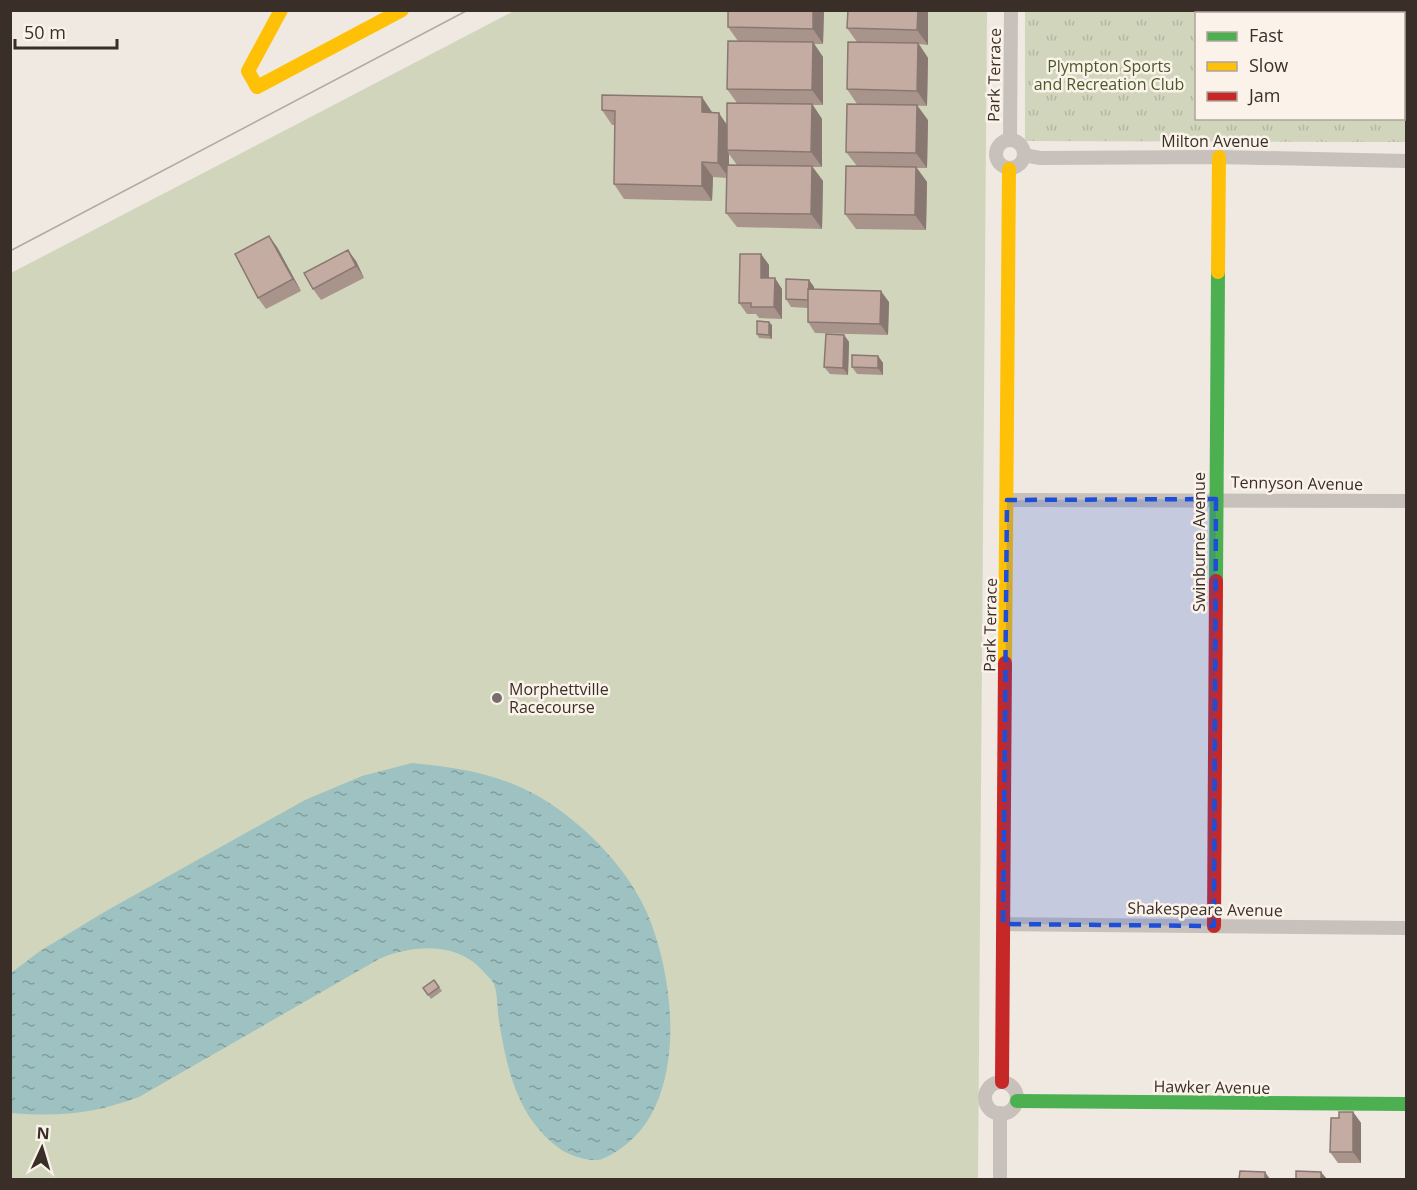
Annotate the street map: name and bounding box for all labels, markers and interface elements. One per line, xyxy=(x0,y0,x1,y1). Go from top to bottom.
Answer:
scale bar xyxy=(15,12,117,50)
legend xyxy=(1195,12,1405,120)
text: 50 m xyxy=(24,20,66,44)
text: Fast xyxy=(1249,23,1283,47)
street label: Park Terrace xyxy=(982,28,1006,122)
text: Slow xyxy=(1249,53,1288,77)
park label: Plympton Sports and Recreation Club xyxy=(1034,55,1184,95)
text: Jam xyxy=(1247,83,1281,107)
street label: Milton Avenue xyxy=(1161,130,1269,152)
street label: Tennyson Avenue xyxy=(1231,471,1363,495)
street label: Swinburne Avenue xyxy=(1188,472,1210,612)
street label: Park Terrace xyxy=(978,578,1002,672)
place label: Morphettville Racecourse xyxy=(509,678,609,718)
marker: Morphettville Racecourse xyxy=(490,691,504,705)
street label: Shakespeare Avenue xyxy=(1127,897,1283,921)
street label: Hawker Avenue xyxy=(1153,1075,1271,1099)
north arrow xyxy=(12,1118,72,1178)
text: N xyxy=(36,1122,50,1144)

